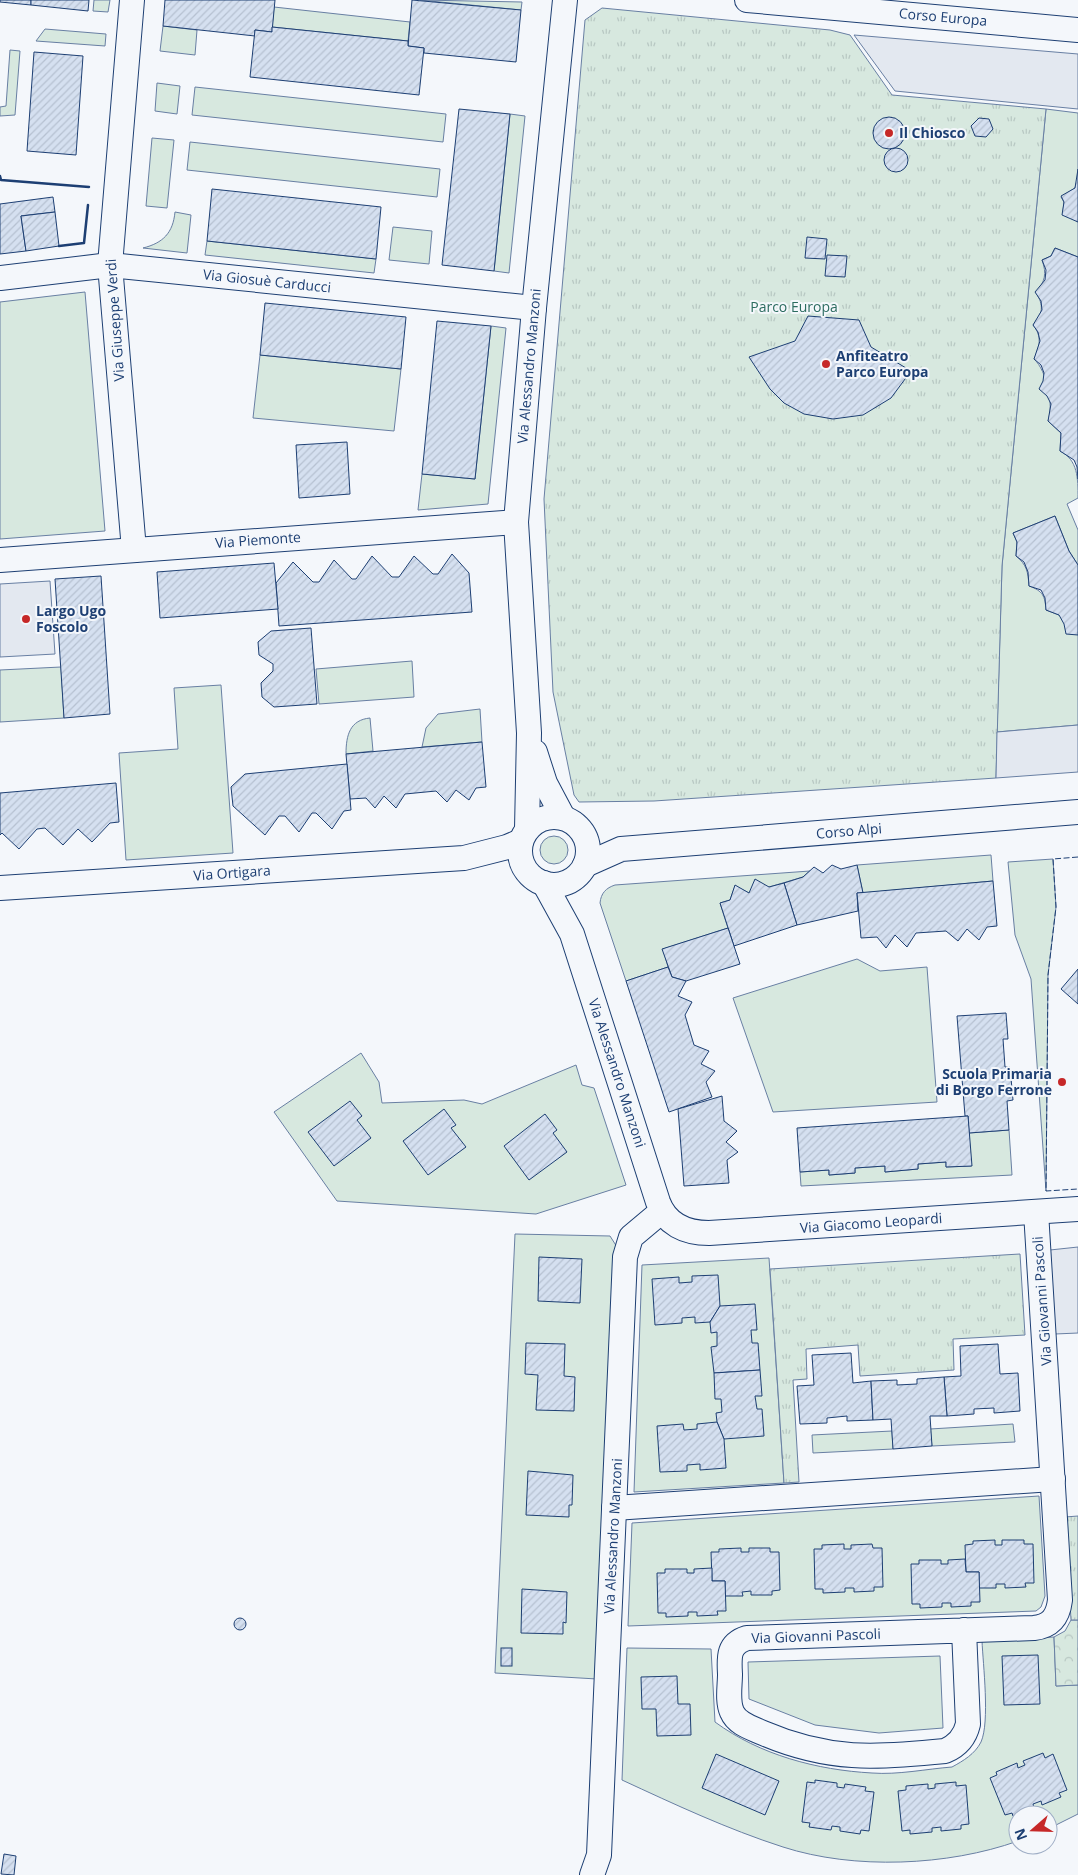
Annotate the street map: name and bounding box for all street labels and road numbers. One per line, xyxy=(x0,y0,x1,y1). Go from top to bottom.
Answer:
street label: Corso Europa xyxy=(898,3,988,30)
street label: Via Giuseppe Verdi xyxy=(101,258,128,382)
street label: Via Giosuè Carducci xyxy=(202,264,332,297)
street label: Via Alessandro Manzoni xyxy=(512,288,545,444)
street label: Via Piemonte xyxy=(214,527,302,552)
street label: Corso Alpi xyxy=(815,818,883,843)
street label: Via Ortigara xyxy=(193,860,271,885)
street label: Via Alessandro Manzoni xyxy=(584,996,651,1150)
street label: Via Giacomo Leopardi xyxy=(799,1208,943,1237)
street label: Via Giovanni Pascoli xyxy=(1028,1236,1055,1366)
street label: Via Alessandro Manzoni xyxy=(599,1458,626,1614)
street label: Via Giovanni Pascoli xyxy=(751,1624,881,1647)

